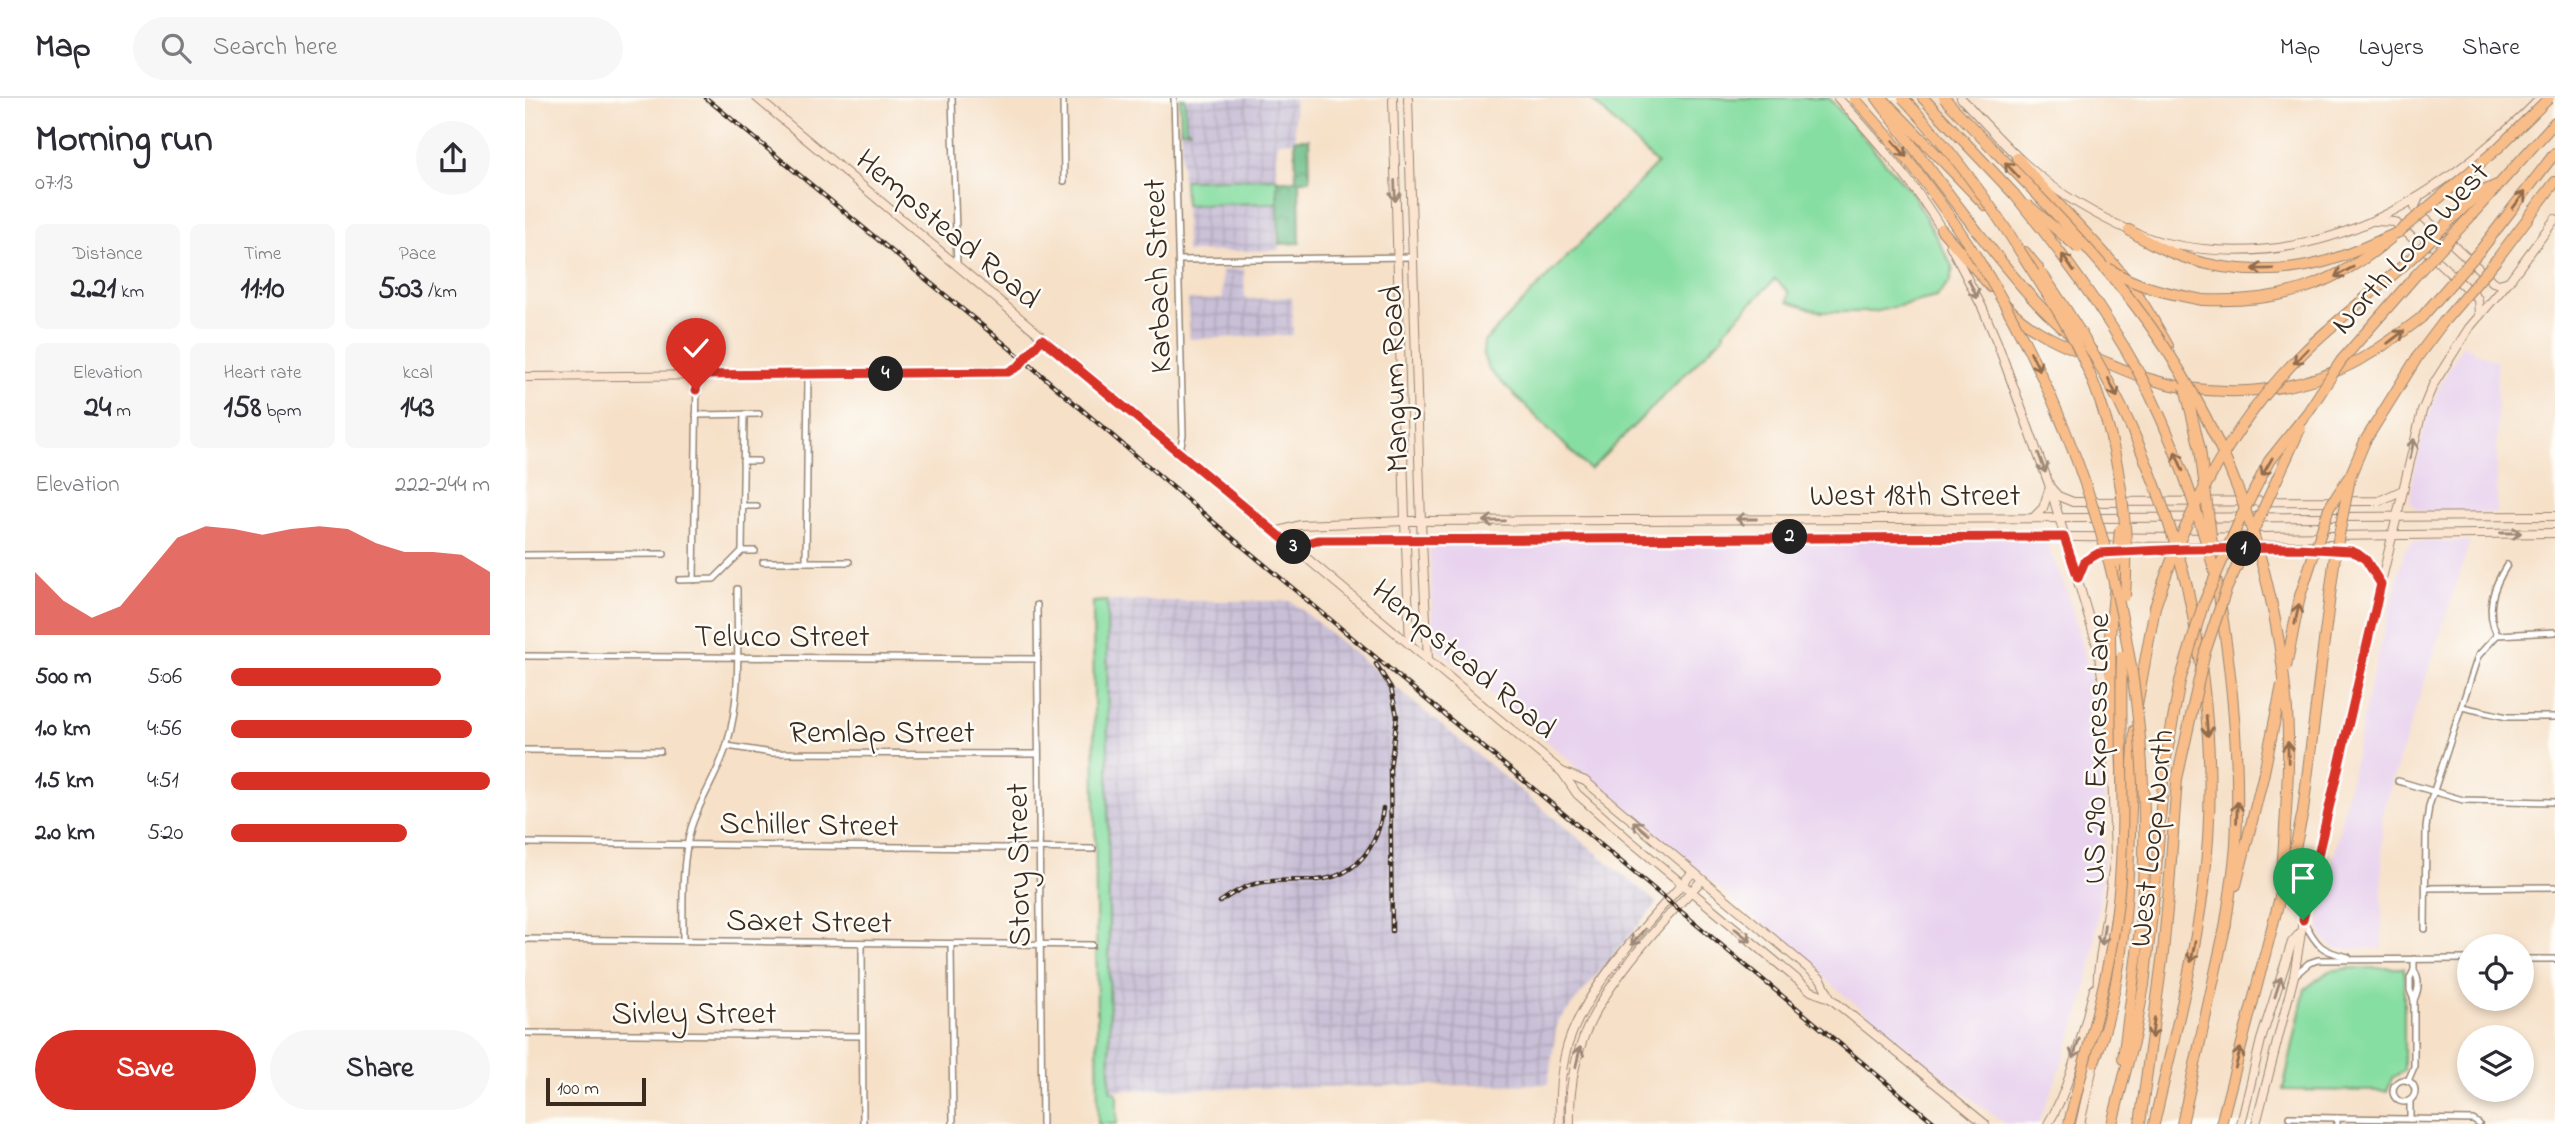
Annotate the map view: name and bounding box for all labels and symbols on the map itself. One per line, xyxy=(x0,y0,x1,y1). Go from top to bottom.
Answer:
street label: Hempstead Road xyxy=(844,139,1050,322)
one-way arrow xyxy=(1892,139,1907,157)
street label: North Loop West xyxy=(2321,152,2502,346)
one-way arrow xyxy=(2003,161,2020,178)
street label: Karbach Street xyxy=(1133,177,1186,374)
one-way arrow xyxy=(1389,179,1402,202)
one-way arrow xyxy=(2511,191,2526,210)
one-way arrow xyxy=(2060,254,2075,273)
one-way arrow xyxy=(2252,262,2275,276)
one-way arrow xyxy=(2334,265,2354,279)
one-way arrow xyxy=(1967,278,1981,299)
street label: Mangum Road xyxy=(1370,284,1423,473)
pin xyxy=(666,318,726,390)
one-way arrow xyxy=(2386,329,2405,344)
one-way arrow xyxy=(2293,347,2310,364)
one-way arrow xyxy=(2028,350,2042,371)
pin: 4 xyxy=(869,356,903,392)
one-way arrow xyxy=(2107,377,2121,398)
one-way arrow xyxy=(2406,438,2420,461)
one-way arrow xyxy=(2172,450,2184,472)
one-way arrow xyxy=(2037,451,2049,473)
one-way arrow xyxy=(2260,456,2274,476)
street label: West 18th Street xyxy=(1810,474,2021,521)
one-way arrow xyxy=(1734,512,1757,526)
one-way arrow xyxy=(1483,514,1506,528)
pin: 2 xyxy=(1773,520,1807,555)
one-way arrow xyxy=(2499,526,2522,540)
pin: 3 xyxy=(1277,530,1311,564)
pin: 1 xyxy=(2227,532,2261,566)
street label: Hempstead Road xyxy=(1360,569,1566,752)
one-way arrow xyxy=(2290,603,2304,626)
street label: US 290 Express Lane xyxy=(2073,612,2124,885)
street label: Teluco Street xyxy=(694,615,870,662)
street label: Remlap Street xyxy=(789,711,975,758)
one-way arrow xyxy=(2201,714,2214,737)
street label: West Loop North xyxy=(2119,727,2188,950)
one-way arrow xyxy=(2282,740,2295,763)
street label: Story Street xyxy=(996,782,1045,947)
street label: Schiller Street xyxy=(719,801,899,852)
one-way arrow xyxy=(2230,801,2243,824)
one-way arrow xyxy=(1632,821,1650,836)
pin xyxy=(2273,848,2333,920)
street label: Saxet Street xyxy=(726,899,893,948)
one-way arrow xyxy=(2097,923,2110,946)
one-way arrow xyxy=(1630,927,1646,945)
one-way arrow xyxy=(1733,927,1751,943)
one-way arrow xyxy=(2185,940,2199,963)
one-way arrow xyxy=(2273,977,2285,999)
street label: Sivley Street xyxy=(612,992,777,1039)
one-way arrow xyxy=(2146,1016,2159,1039)
one-way arrow xyxy=(2069,1037,2082,1059)
one-way arrow xyxy=(1572,1046,1586,1069)
one-way arrow xyxy=(2232,1047,2245,1070)
scale bar xyxy=(546,1075,646,1107)

